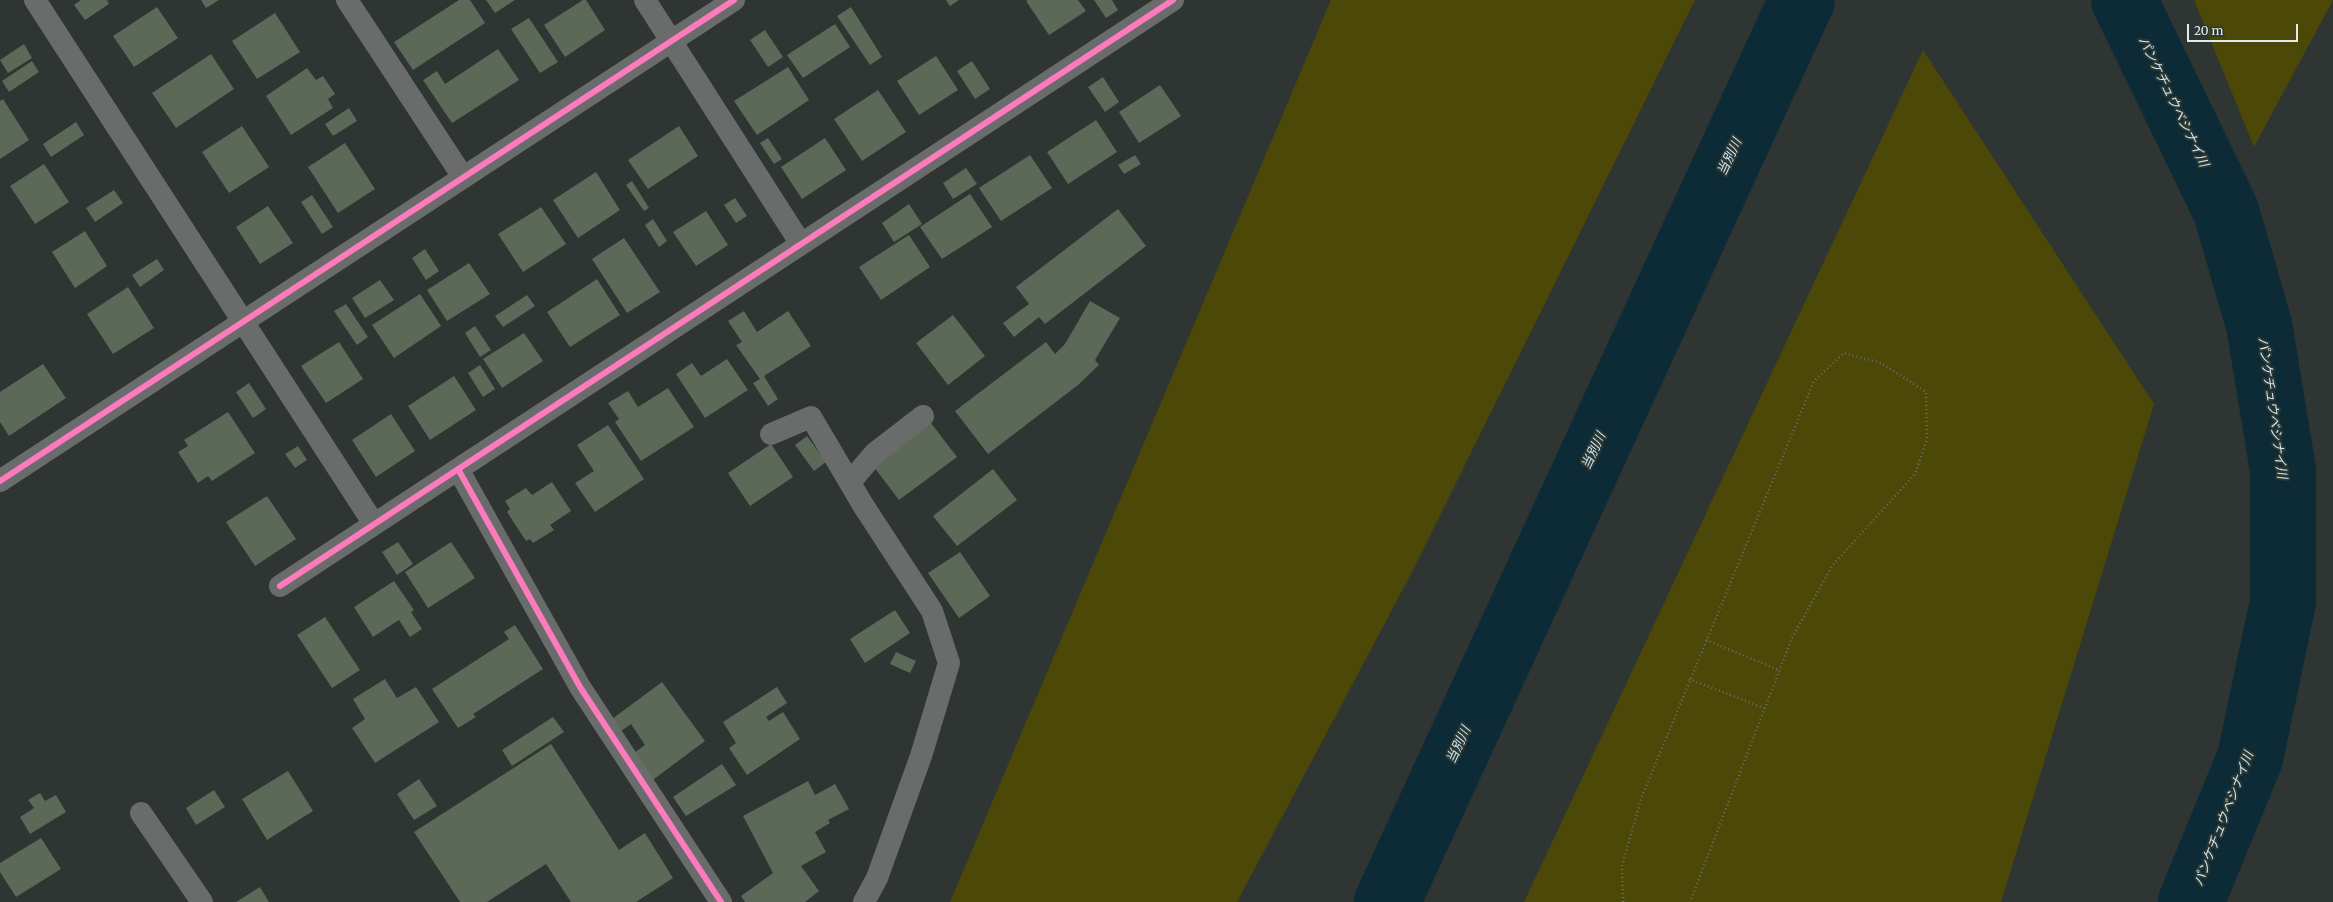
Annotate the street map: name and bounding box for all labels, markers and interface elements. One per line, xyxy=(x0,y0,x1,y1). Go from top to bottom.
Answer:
scale bar xyxy=(2189,16,2300,42)
text: 20 m xyxy=(2194,23,2223,38)
water label: パンケチュウベシナイ川 xyxy=(2135,34,2211,170)
water label: 当別川 xyxy=(1715,136,1745,178)
water label: パンケチュウベシナイ川 xyxy=(2254,336,2290,480)
water label: 当別川 xyxy=(1579,430,1609,472)
water label: 当別川 xyxy=(1444,724,1474,766)
water label: パンケチュウベシナイ川 xyxy=(2191,749,2257,889)

